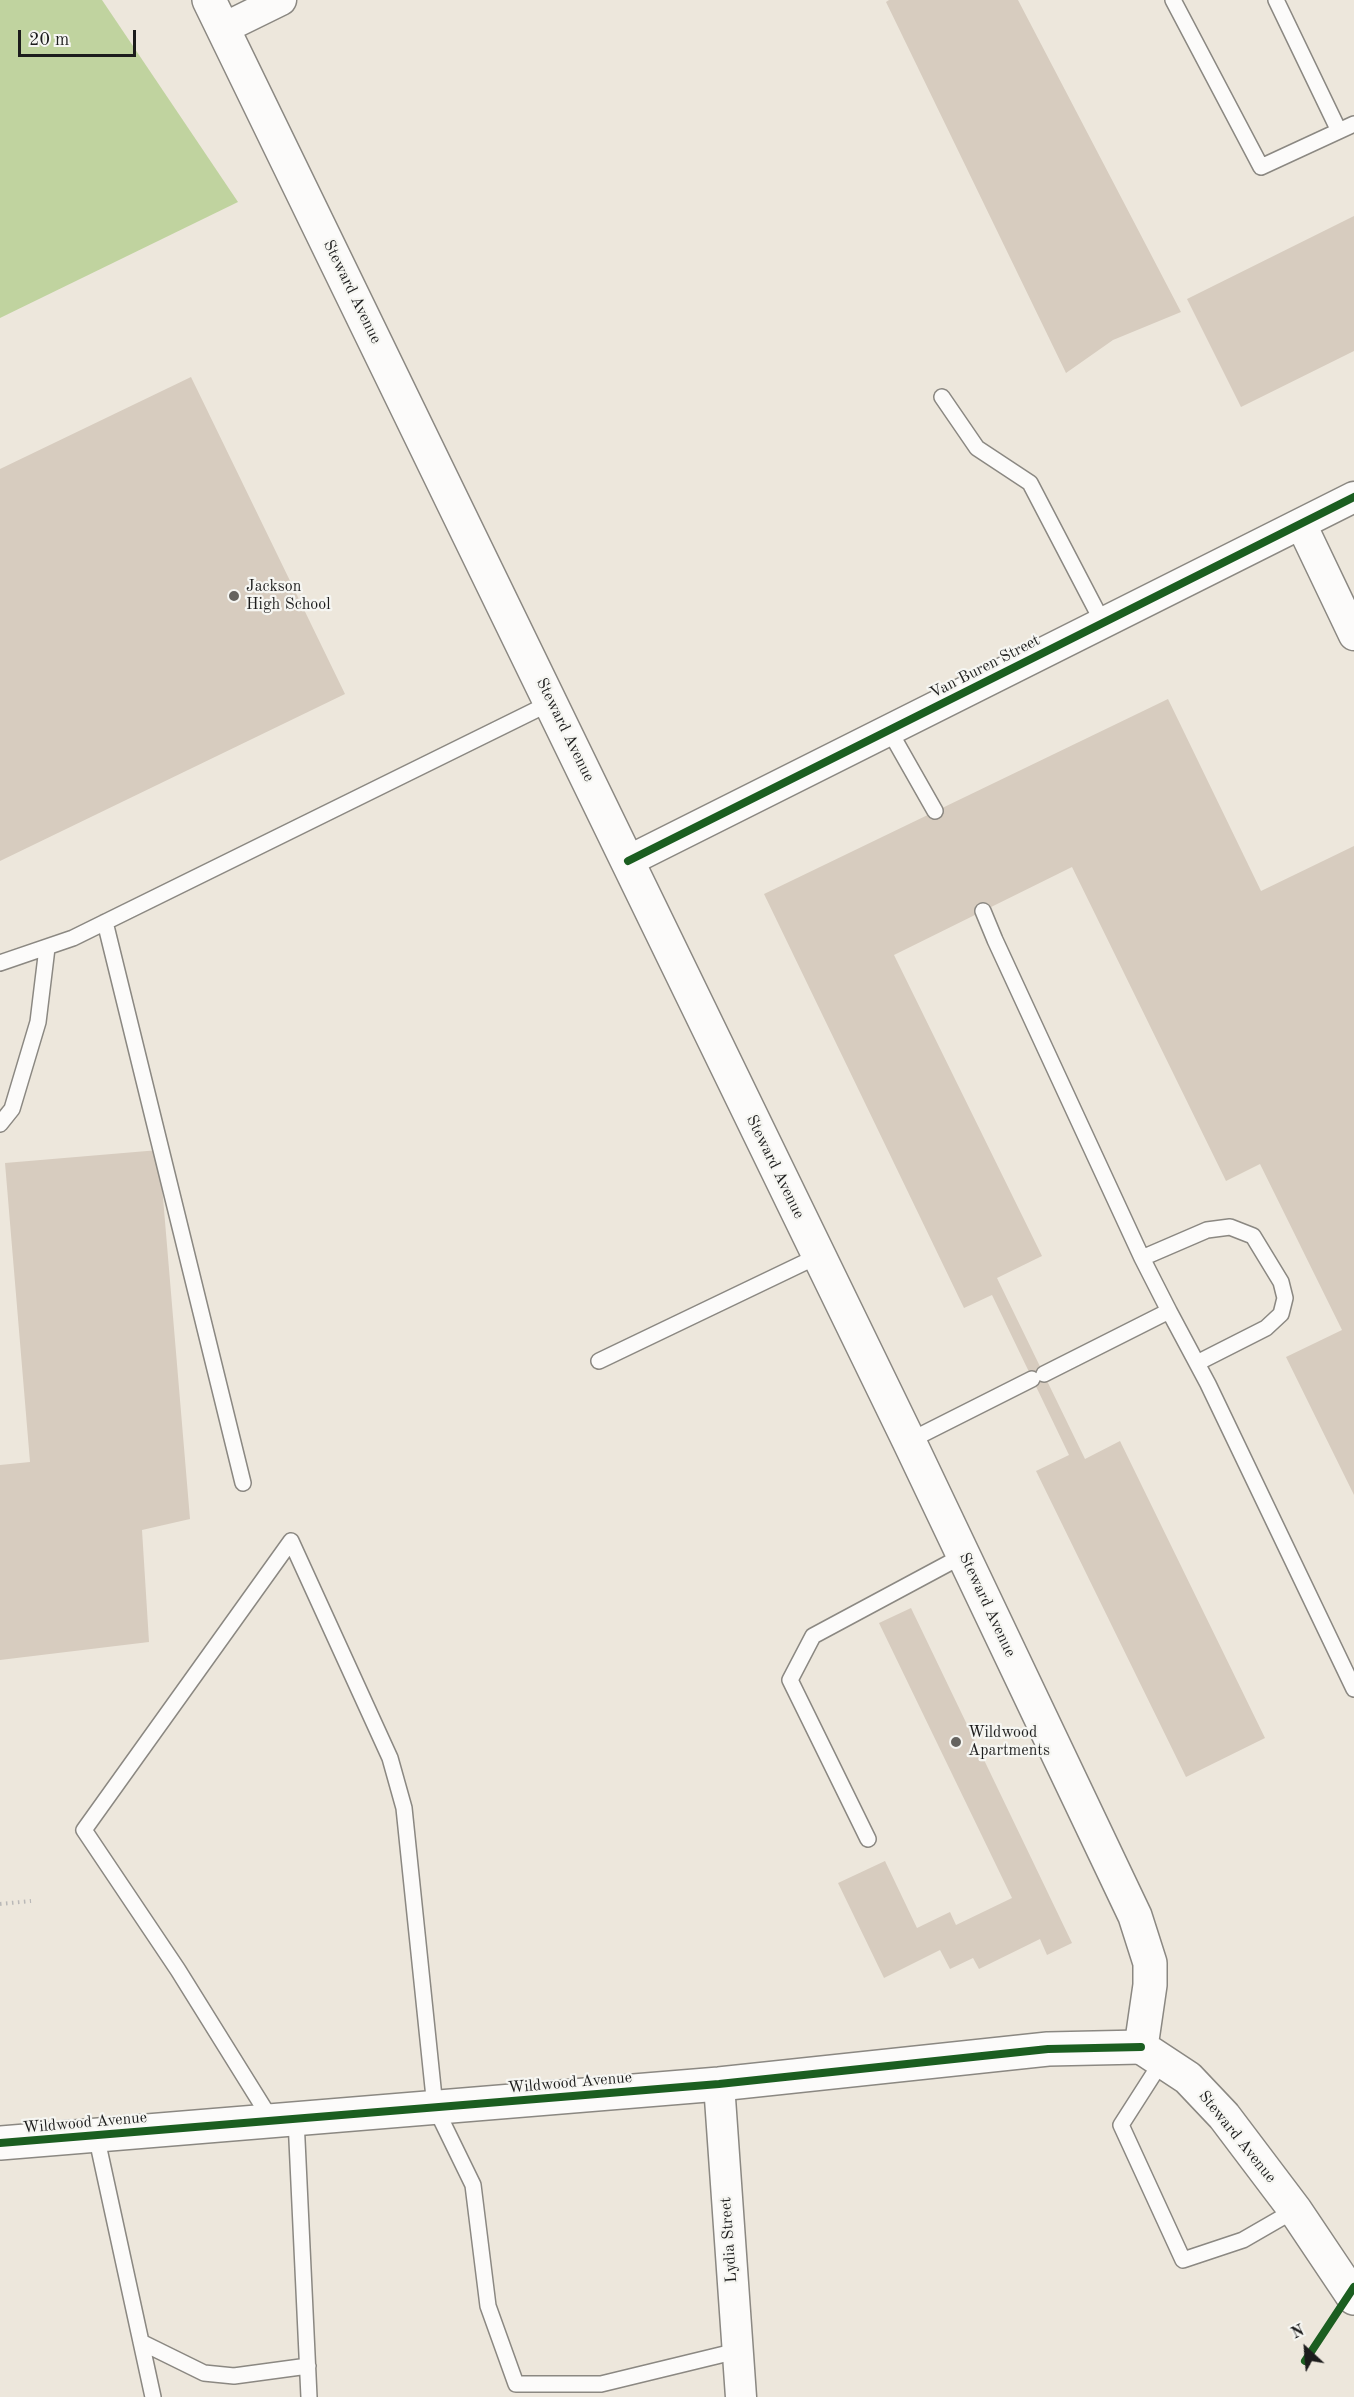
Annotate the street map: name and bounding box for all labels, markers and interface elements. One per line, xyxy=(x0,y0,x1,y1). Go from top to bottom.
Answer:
scale bar xyxy=(21,18,140,56)
text: 20 m xyxy=(29,31,69,49)
street label: Steward Avenue xyxy=(319,237,385,347)
place label: Jackson High School xyxy=(246,577,331,615)
marker: Jackson High School xyxy=(227,589,241,603)
street label: Van Buren Street xyxy=(927,631,1043,703)
street label: Steward Avenue xyxy=(532,675,598,785)
street label: Steward Avenue xyxy=(742,1112,808,1222)
street label: Steward Avenue xyxy=(954,1550,1020,1660)
place label: Wildwood Apartments xyxy=(968,1723,1050,1761)
marker: Wildwood Apartments xyxy=(949,1735,963,1749)
street label: Wildwood Avenue xyxy=(507,2068,633,2098)
street label: Steward Avenue xyxy=(1194,2087,1280,2187)
street label: Wildwood Avenue xyxy=(22,2108,148,2138)
street label: Lydia Street xyxy=(716,2196,742,2284)
north arrow xyxy=(1276,2319,1336,2379)
text: N xyxy=(1289,2323,1307,2343)

